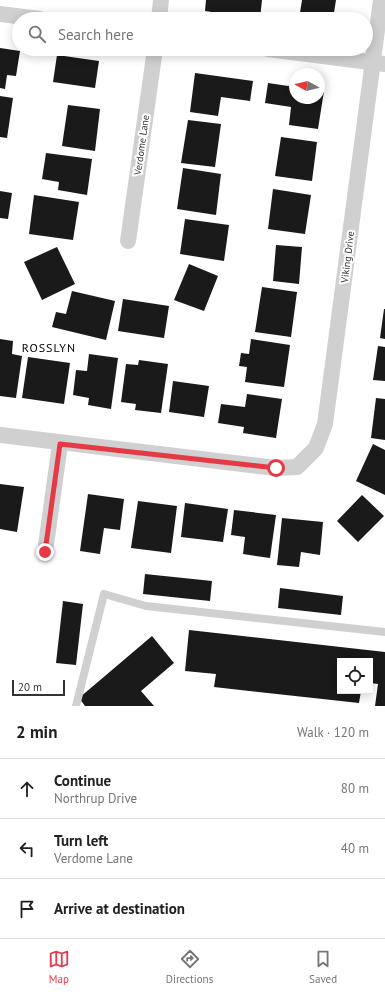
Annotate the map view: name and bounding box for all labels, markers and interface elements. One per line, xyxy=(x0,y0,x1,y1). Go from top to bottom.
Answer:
search box xyxy=(12,12,373,56)
icon: search xyxy=(26,23,48,45)
text: Search here xyxy=(58,25,134,44)
north arrow xyxy=(289,68,325,104)
street label: Verdome Lane xyxy=(131,114,152,177)
street label: Viking Drive xyxy=(338,231,357,285)
district label: ROSSLYN xyxy=(22,340,76,355)
route start xyxy=(267,459,285,477)
route end xyxy=(36,543,54,561)
map controls xyxy=(337,658,373,694)
button: locate xyxy=(337,658,373,694)
scale bar xyxy=(12,678,65,697)
text: 20 m xyxy=(18,680,42,694)
text: 2 min xyxy=(16,721,57,743)
text: Walk · 120 m xyxy=(297,724,369,741)
text: Continue xyxy=(54,771,111,790)
icon: ahead xyxy=(16,778,38,800)
text: 80 m xyxy=(341,780,369,797)
text: Northrup Drive xyxy=(54,790,137,807)
text: Turn left xyxy=(54,831,108,850)
icon: left xyxy=(16,838,38,860)
text: 40 m xyxy=(341,840,369,857)
text: Verdome Lane xyxy=(54,850,133,867)
icon: arrive xyxy=(16,898,38,920)
text: Arrive at destination xyxy=(54,899,185,918)
tab: Map xyxy=(48,948,70,986)
tab: Directions xyxy=(166,948,213,986)
tab: Saved xyxy=(309,948,337,986)

